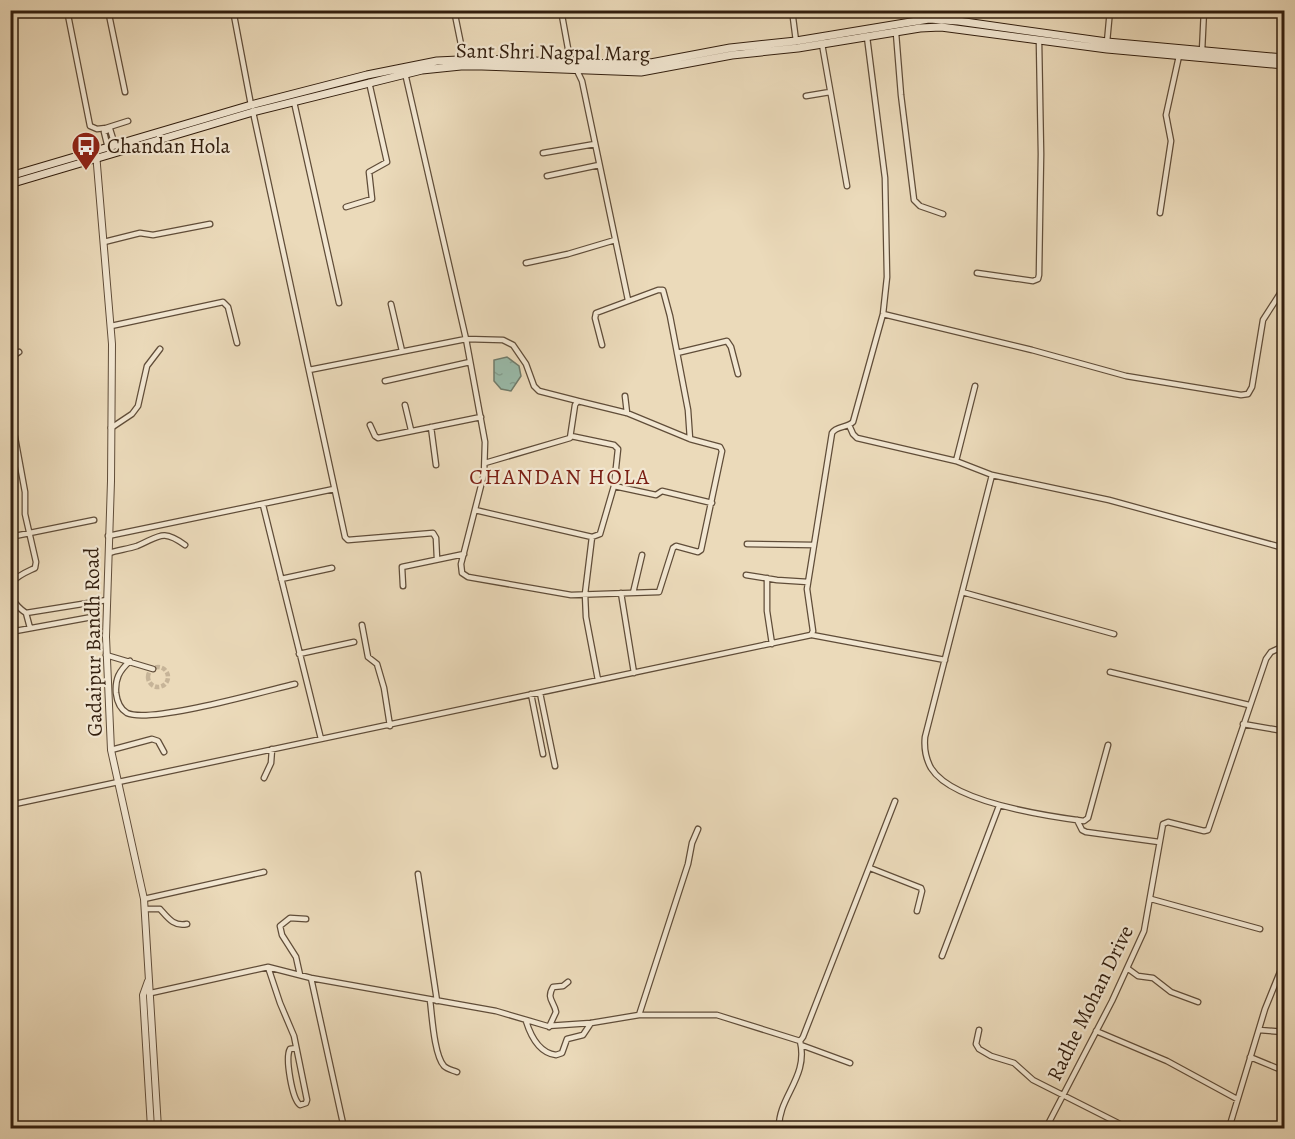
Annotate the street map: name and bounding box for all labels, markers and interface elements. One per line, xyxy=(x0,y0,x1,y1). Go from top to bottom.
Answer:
street label: Sant Shri Nagpal Marg xyxy=(456,36,651,68)
bus stop icon: Chandan Hola xyxy=(70,130,102,172)
place label: Chandan Hola xyxy=(107,132,230,160)
district label: CHANDAN HOLA xyxy=(469,462,651,492)
street label: Gadaipur Bandh Road xyxy=(77,546,109,737)
street label: Radhe Mohan Drive xyxy=(1040,921,1140,1085)

